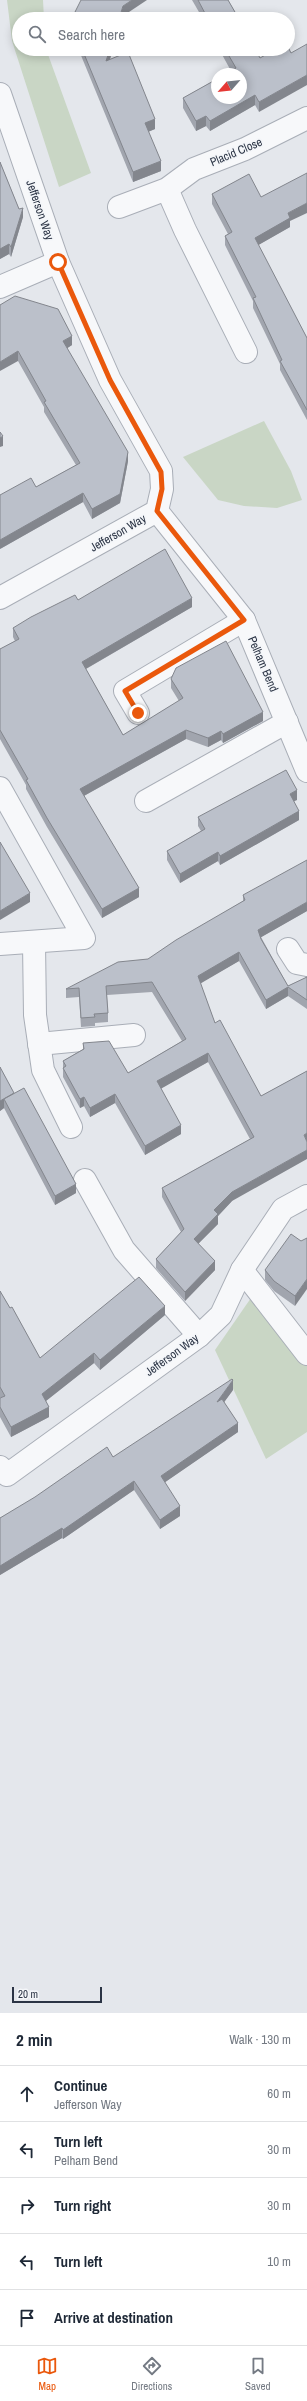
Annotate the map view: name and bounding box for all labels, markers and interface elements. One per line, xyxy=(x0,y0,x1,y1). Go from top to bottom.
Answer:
search box xyxy=(12,12,295,56)
icon: search xyxy=(26,23,48,45)
text: Search here xyxy=(58,24,125,45)
north arrow xyxy=(211,68,247,104)
street label: Placid Close xyxy=(207,134,265,170)
street label: Jefferson Way xyxy=(22,178,58,242)
route start xyxy=(49,253,67,271)
street label: Jefferson Way xyxy=(87,510,149,556)
street label: Pelham Bend xyxy=(244,634,282,694)
route end xyxy=(129,704,147,722)
street label: Jefferson Way xyxy=(142,1330,202,1380)
scale bar xyxy=(12,1985,102,2004)
text: 20 m xyxy=(18,1987,38,2001)
text: 2 min xyxy=(16,2028,52,2051)
text: Walk · 130 m xyxy=(229,2031,291,2048)
text: Continue xyxy=(54,2075,107,2096)
icon: ahead xyxy=(16,2083,38,2105)
text: 60 m xyxy=(267,2085,291,2102)
text: Jefferson Way xyxy=(54,2096,122,2113)
text: Turn left xyxy=(54,2131,102,2152)
icon: left xyxy=(16,2139,38,2161)
text: 30 m xyxy=(267,2141,291,2158)
text: Pelham Bend xyxy=(54,2152,118,2169)
icon: right xyxy=(16,2195,38,2217)
text: Turn right xyxy=(54,2195,111,2216)
text: 30 m xyxy=(267,2197,291,2214)
icon: left xyxy=(16,2251,38,2273)
text: Turn left xyxy=(54,2251,102,2272)
text: 10 m xyxy=(267,2253,291,2270)
icon: arrive xyxy=(16,2307,38,2329)
text: Arrive at destination xyxy=(54,2307,173,2328)
tab: Map xyxy=(36,2355,58,2393)
tab: Directions xyxy=(131,2355,172,2393)
tab: Saved xyxy=(245,2355,271,2393)

